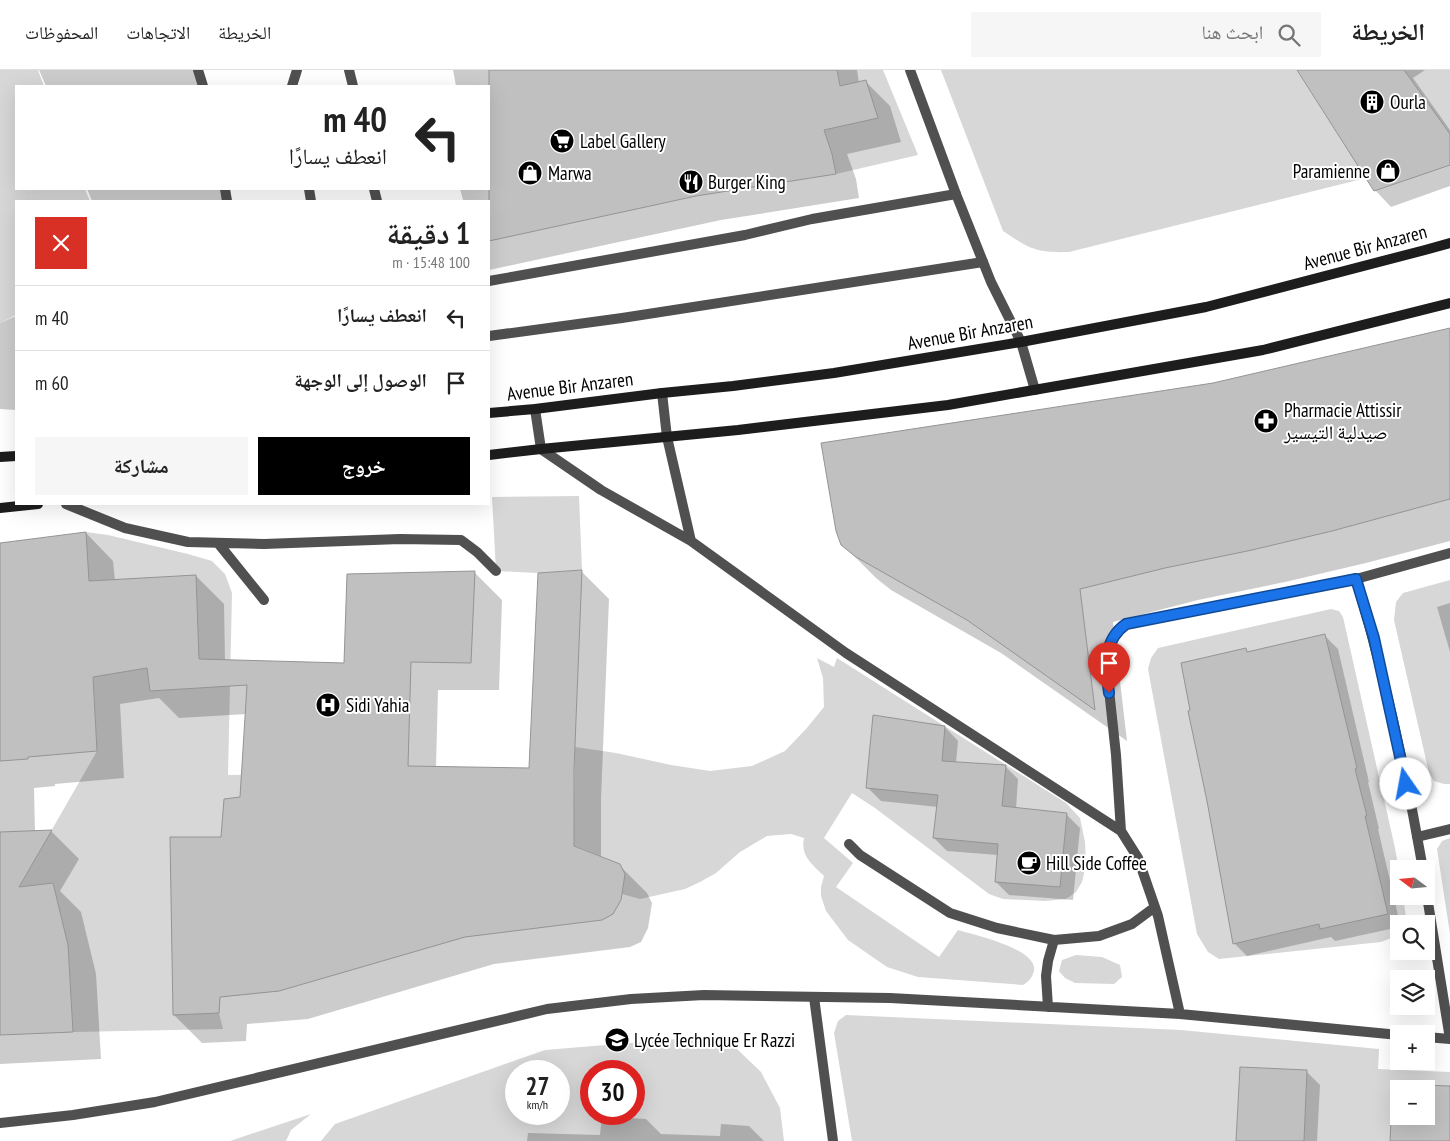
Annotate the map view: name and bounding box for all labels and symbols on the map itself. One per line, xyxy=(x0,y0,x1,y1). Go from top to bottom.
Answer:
building icon: Ourla xyxy=(1359,89,1385,115)
place label: Ourla xyxy=(1390,90,1426,114)
supermarket icon: Label Gallery xyxy=(549,128,575,154)
place label: Label Gallery xyxy=(580,129,667,153)
shop icon: Paramienne xyxy=(1375,158,1401,184)
place label: Paramienne xyxy=(1293,159,1370,183)
shop icon: Marwa xyxy=(517,160,543,186)
place label: Marwa xyxy=(548,161,592,185)
restaurant icon: Burger King xyxy=(678,169,704,195)
place label: Burger King xyxy=(708,170,786,194)
street label: Avenue Bir Anzaren xyxy=(1301,219,1429,275)
street label: Avenue Bir Anzaren xyxy=(905,309,1035,355)
street label: Avenue Bir Anzaren xyxy=(505,366,635,406)
place label: Pharmacie Attissir صيدلية التيسير xyxy=(1283,398,1402,444)
pharmacy icon: Pharmacie Attissir صيدلية التيسير xyxy=(1253,408,1279,434)
pin xyxy=(1088,642,1130,693)
hospital icon: Sidi Yahia xyxy=(315,692,341,718)
place label: Sidi Yahia xyxy=(346,693,409,717)
position arrow xyxy=(1379,757,1431,809)
cafe icon: Hill Side Coffee xyxy=(1016,850,1042,876)
place label: Hill Side Coffee xyxy=(1046,851,1147,875)
north arrow xyxy=(1390,860,1435,905)
school or university icon: Lycée Technique Er Razzi xyxy=(604,1027,630,1053)
place label: Lycée Technique Er Razzi xyxy=(634,1028,795,1052)
speed limit sign: 30 xyxy=(580,1060,645,1125)

